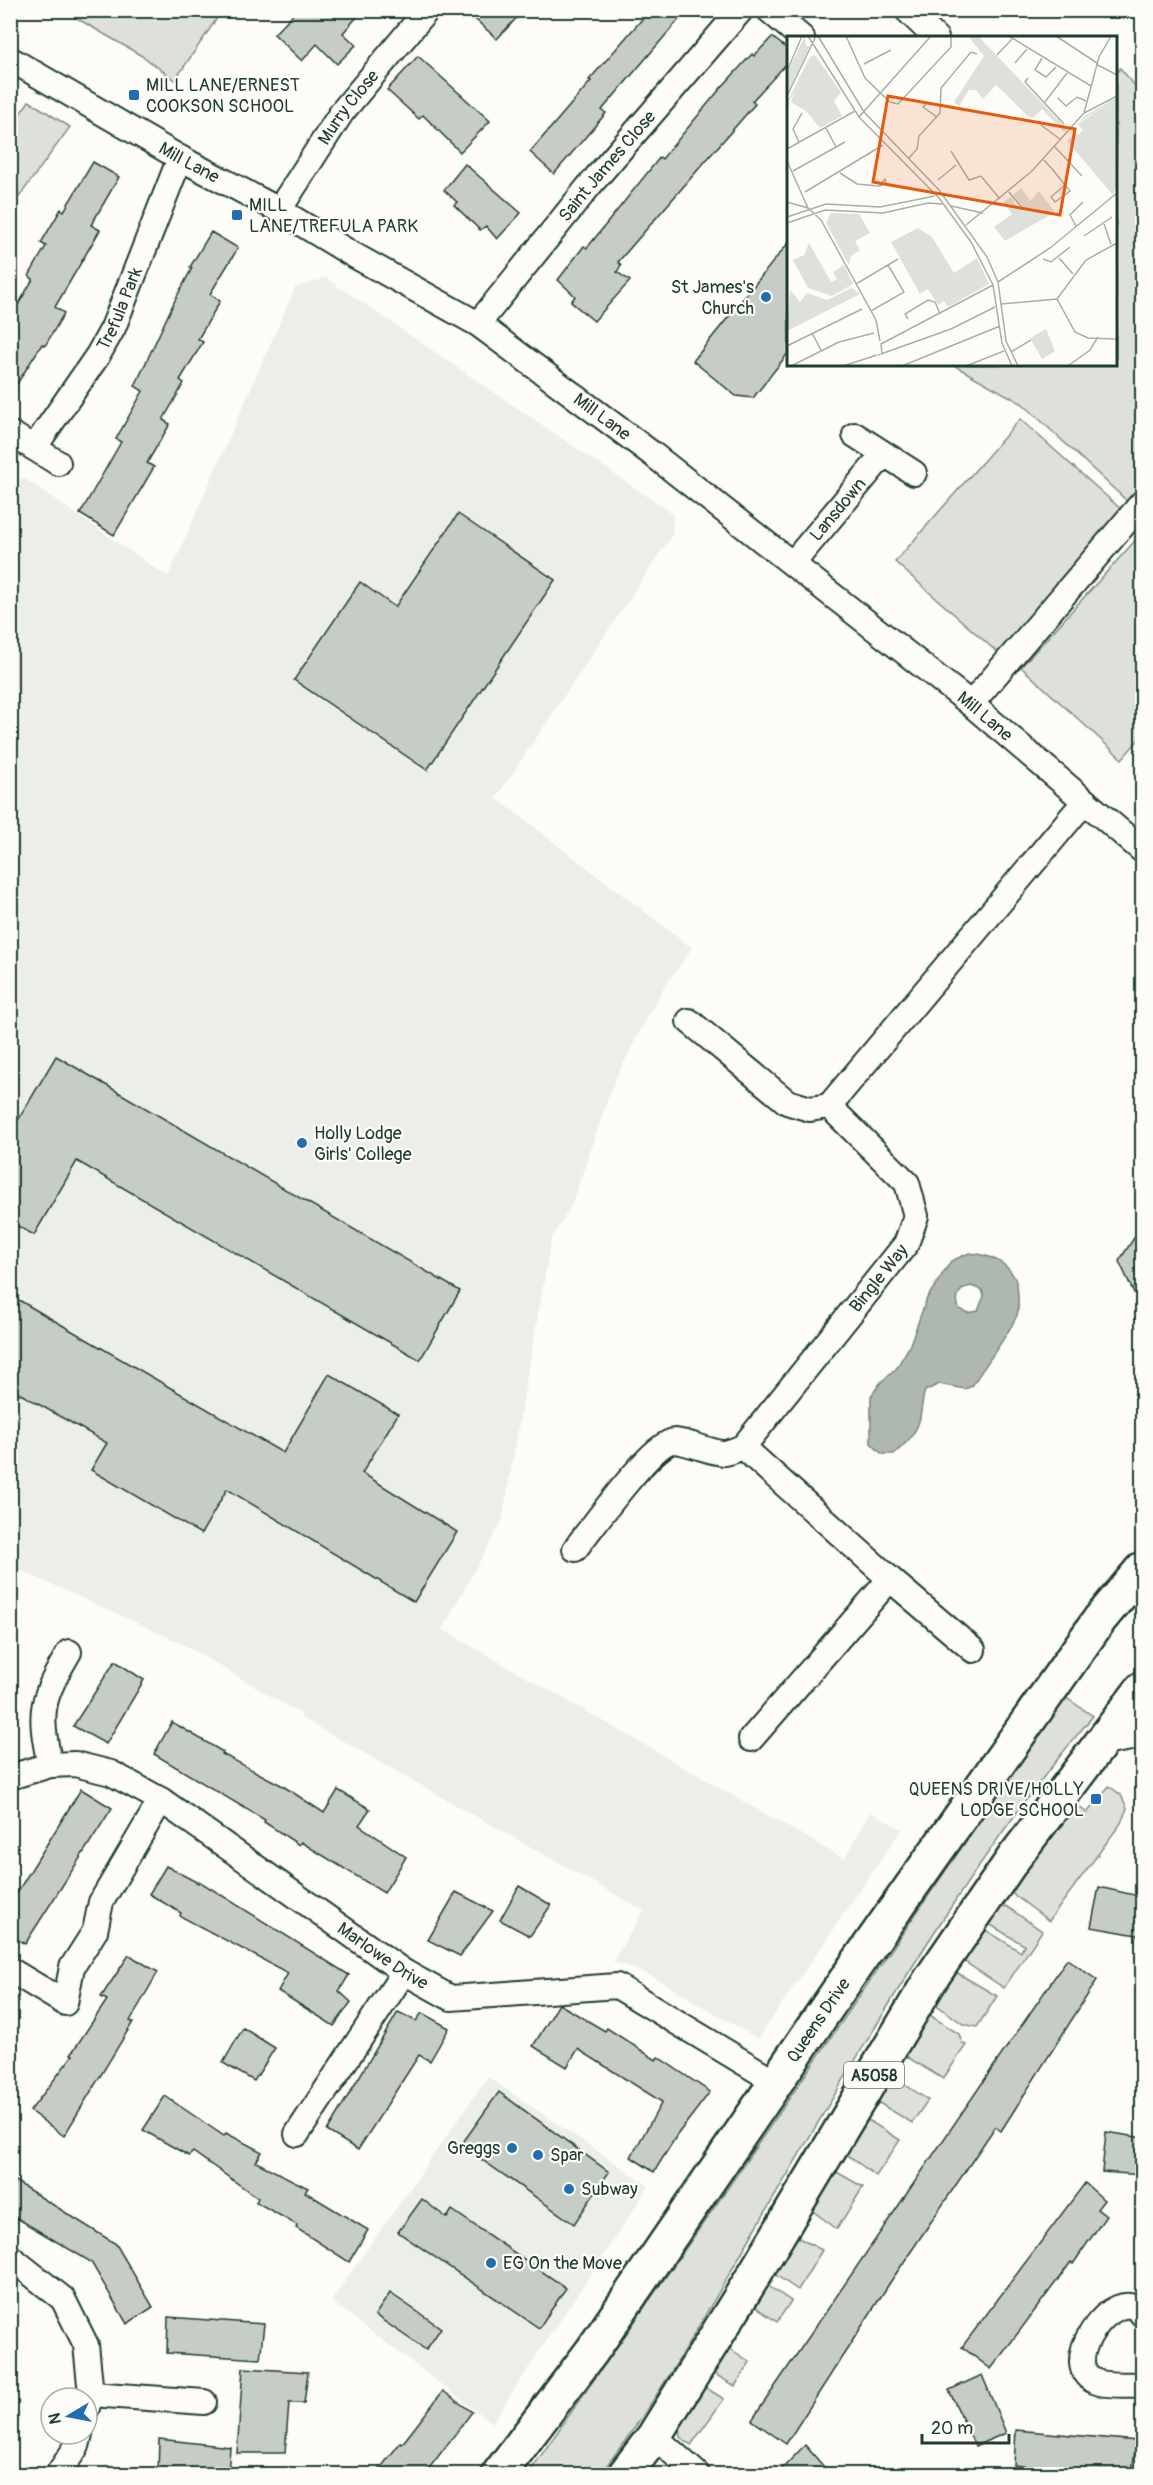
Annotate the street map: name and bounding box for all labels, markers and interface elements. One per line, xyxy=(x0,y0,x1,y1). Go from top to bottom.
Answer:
inset map xyxy=(787,36,1117,366)
street label: Murry Close xyxy=(313,65,384,149)
place label: MILL LANE/ERNEST COOKSON SCHOOL xyxy=(146,74,300,118)
marker: MILL LANE/ERNEST COOKSON SCHOOL xyxy=(127,88,141,102)
street label: Saint James Close xyxy=(554,106,661,227)
street label: Mill Lane xyxy=(154,137,223,189)
place label: MILL LANE/TREFULA PARK xyxy=(249,194,418,238)
marker: MILL LANE/TREFULA PARK xyxy=(230,208,244,222)
street label: Trefula Park xyxy=(92,264,148,355)
place label: St James's Church xyxy=(671,276,754,320)
marker: St James's Church xyxy=(759,290,773,304)
street label: Mill Lane xyxy=(569,388,635,446)
street label: Lansdown xyxy=(805,473,871,546)
street label: Mill Lane xyxy=(952,687,1017,747)
place label: Holly Lodge Girls' College xyxy=(314,1122,412,1166)
marker: Holly Lodge Girls' College xyxy=(295,1136,309,1150)
street label: Bingle Way xyxy=(845,1239,913,1317)
place label: QUEENS DRIVE/HOLLY LODGE SCHOOL xyxy=(908,1778,1085,1822)
marker: QUEENS DRIVE/HOLLY LODGE SCHOOL xyxy=(1089,1792,1103,1806)
street label: Marlowe Drive xyxy=(333,1917,432,1995)
street label: Queens Drive xyxy=(782,1974,856,2067)
road number: A5058 xyxy=(844,2062,904,2088)
place label: Greggs xyxy=(447,2137,500,2160)
marker: Greggs xyxy=(505,2141,519,2155)
place label: Spar xyxy=(550,2144,584,2167)
marker: Spar xyxy=(531,2148,545,2162)
place label: Subway xyxy=(581,2178,638,2201)
marker: Subway xyxy=(562,2182,576,2196)
place label: EG On the Move xyxy=(503,2252,622,2275)
marker: EG On the Move xyxy=(484,2256,498,2270)
north arrow xyxy=(39,2386,99,2446)
scale bar xyxy=(922,2407,1009,2445)
text: N xyxy=(44,2411,66,2425)
text: 20 m xyxy=(931,2417,973,2440)

